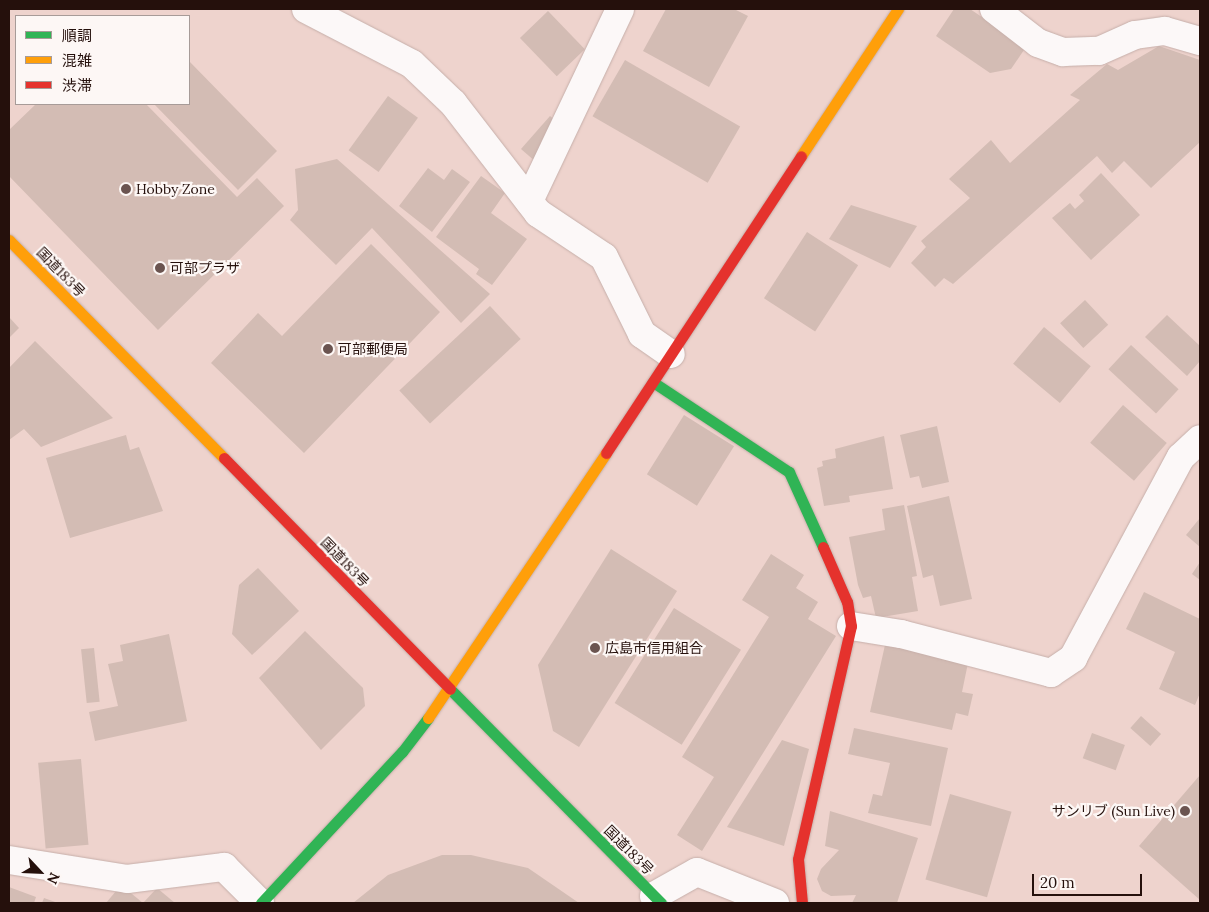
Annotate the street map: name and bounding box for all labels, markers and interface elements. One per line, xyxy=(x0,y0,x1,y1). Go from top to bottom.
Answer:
legend xyxy=(15,15,190,105)
text: 順調 xyxy=(62,26,92,45)
text: 混雑 xyxy=(62,51,92,70)
text: 渋滞 xyxy=(62,76,92,95)
place label: Hobby Zone xyxy=(136,181,215,197)
marker: Hobby Zone xyxy=(120,183,132,195)
street label: 国道183号 xyxy=(33,244,89,300)
place label: 可部プラザ xyxy=(170,260,240,276)
marker: 可部プラザ xyxy=(154,262,166,274)
place label: 可部郵便局 xyxy=(338,341,408,357)
marker: 可部郵便局 xyxy=(322,343,334,355)
street label: 国道183号 xyxy=(317,534,373,590)
place label: 広島市信用組合 xyxy=(605,640,703,656)
marker: 広島市信用組合 xyxy=(589,642,601,654)
place label: サンリブ (Sun Live) xyxy=(1052,803,1175,819)
marker: サンリブ (Sun Live) xyxy=(1179,805,1191,817)
street label: 国道183号 xyxy=(601,822,657,878)
north arrow xyxy=(15,847,65,897)
scale bar xyxy=(1034,864,1144,896)
text: N xyxy=(43,870,64,887)
text: 20 m xyxy=(1040,873,1075,892)

